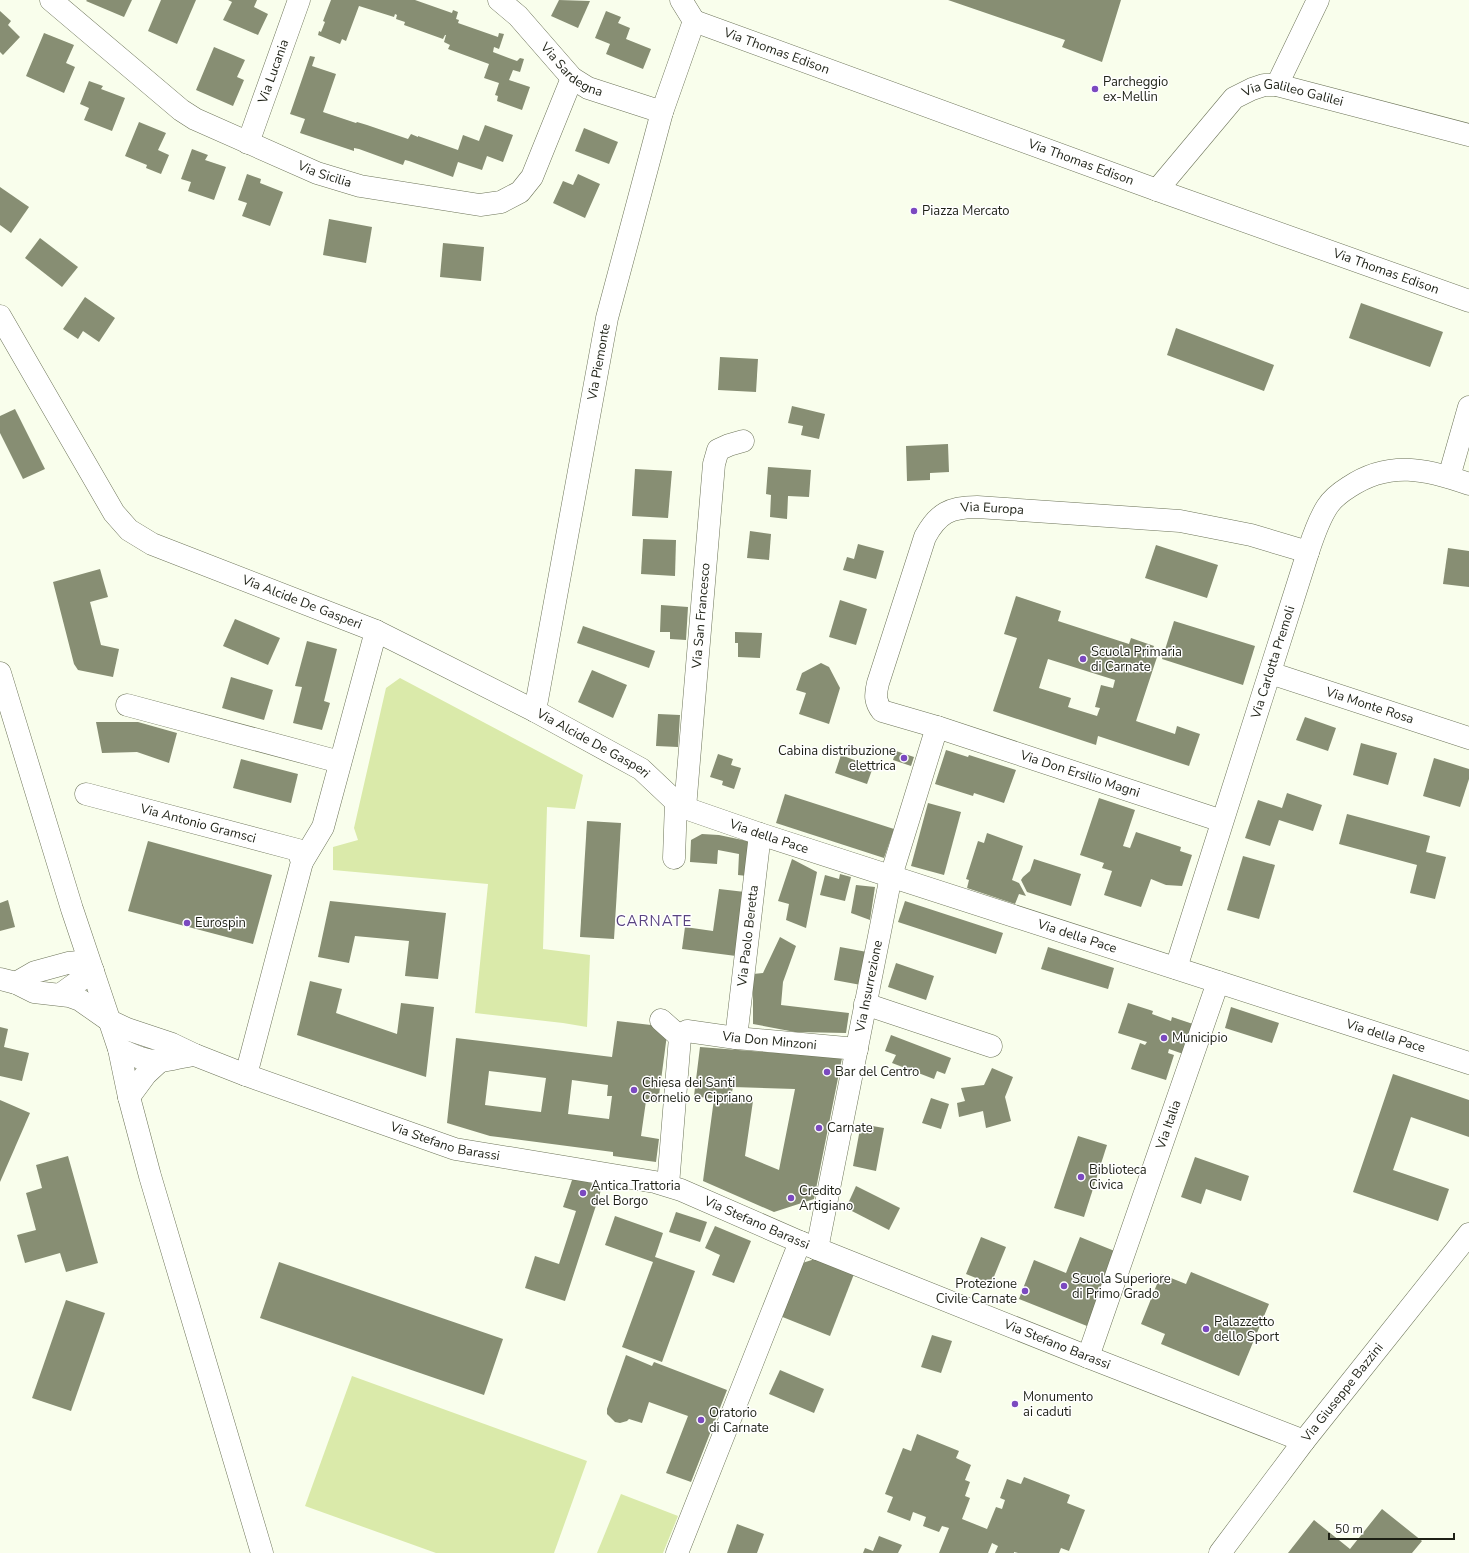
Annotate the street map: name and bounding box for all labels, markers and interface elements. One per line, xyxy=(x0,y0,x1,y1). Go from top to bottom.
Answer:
street label: Via Thomas Edison xyxy=(720,23,832,79)
street label: Via Lucania xyxy=(254,37,293,107)
street label: Via Sardegna xyxy=(536,38,605,101)
place label: Parcheggio ex-Mellin xyxy=(1103,73,1168,106)
street label: Via Galileo Galilei xyxy=(1238,76,1345,111)
marker: Parcheggio ex-Mellin xyxy=(1090,84,1100,94)
street label: Via Thomas Edison xyxy=(1025,134,1136,190)
street label: Via Sicilia xyxy=(294,156,354,192)
place label: Piazza Mercato xyxy=(922,202,1010,220)
marker: Piazza Mercato xyxy=(909,206,919,216)
street label: Via Thomas Edison xyxy=(1330,244,1442,299)
street label: Via Piemonte xyxy=(583,322,615,403)
street label: Via Europa xyxy=(959,498,1025,519)
street label: Via San Francesco xyxy=(688,562,715,670)
street label: Via Alcide De Gasperi xyxy=(238,570,364,634)
street label: Via Carlotta Premoli xyxy=(1246,603,1299,722)
place label: Scuola Primaria di Carnate xyxy=(1091,643,1182,676)
marker: Scuola Primaria di Carnate xyxy=(1078,654,1088,664)
street label: Via Monte Rosa xyxy=(1322,682,1416,728)
street label: Via Alcide De Gasperi xyxy=(532,704,654,782)
place label: Cabina distribuzione elettrica xyxy=(778,742,896,775)
street label: Via Don Ersilio Magni xyxy=(1017,746,1142,802)
marker: Cabina distribuzione elettrica xyxy=(899,753,909,763)
street label: Via Antonio Gramsci xyxy=(137,799,258,848)
street label: Via della Pace xyxy=(726,815,811,858)
street label: Via Paolo Beretta xyxy=(733,884,763,988)
district label: CARNATE xyxy=(616,911,692,931)
place label: Eurospin xyxy=(195,914,246,932)
street label: Via della Pace xyxy=(1034,915,1119,958)
marker: Eurospin xyxy=(182,918,192,928)
street label: Via Insurrezione xyxy=(851,939,887,1035)
street label: Via della Pace xyxy=(1343,1015,1428,1057)
street label: Via Don Minzoni xyxy=(720,1027,818,1054)
place label: Municipio xyxy=(1172,1029,1228,1047)
marker: Municipio xyxy=(1159,1033,1169,1043)
place label: Bar del Centro xyxy=(835,1063,919,1081)
marker: Bar del Centro xyxy=(822,1067,832,1077)
place label: Chiesa dei Santi Cornelio e Cipriano xyxy=(642,1074,753,1107)
marker: Chiesa dei Santi Cornelio e Cipriano xyxy=(629,1085,639,1095)
street label: Via Italia xyxy=(1151,1098,1185,1152)
street label: Via Stefano Barassi xyxy=(387,1117,501,1165)
place label: Carnate xyxy=(827,1119,873,1137)
marker: Carnate xyxy=(814,1123,824,1133)
place label: Biblioteca Civica xyxy=(1089,1161,1147,1194)
marker: Biblioteca Civica xyxy=(1076,1172,1086,1182)
place label: Antica Trattoria del Borgo xyxy=(591,1177,681,1210)
place label: Credito Artigiano xyxy=(799,1182,853,1215)
marker: Antica Trattoria del Borgo xyxy=(578,1188,588,1198)
street label: Via Stefano Barassi xyxy=(700,1192,812,1254)
marker: Credito Artigiano xyxy=(786,1193,796,1203)
place label: Scuola Superiore di Primo Grado xyxy=(1072,1270,1171,1303)
place label: Protezione Civile Carnate xyxy=(936,1275,1017,1308)
marker: Scuola Superiore di Primo Grado xyxy=(1059,1281,1069,1291)
marker: Protezione Civile Carnate xyxy=(1020,1286,1030,1296)
place label: Palazzetto dello Sport xyxy=(1214,1313,1279,1346)
street label: Via Stefano Barassi xyxy=(1000,1315,1113,1374)
marker: Palazzetto dello Sport xyxy=(1201,1324,1211,1334)
street label: Via Giuseppe Bazzini xyxy=(1297,1339,1388,1447)
place label: Monumento ai caduti xyxy=(1023,1388,1093,1421)
marker: Monumento ai caduti xyxy=(1010,1399,1020,1409)
place label: Oratorio di Carnate xyxy=(709,1404,769,1437)
marker: Oratorio di Carnate xyxy=(696,1415,706,1425)
scale bar xyxy=(1329,1515,1454,1541)
text: 50 m xyxy=(1335,1521,1363,1537)

